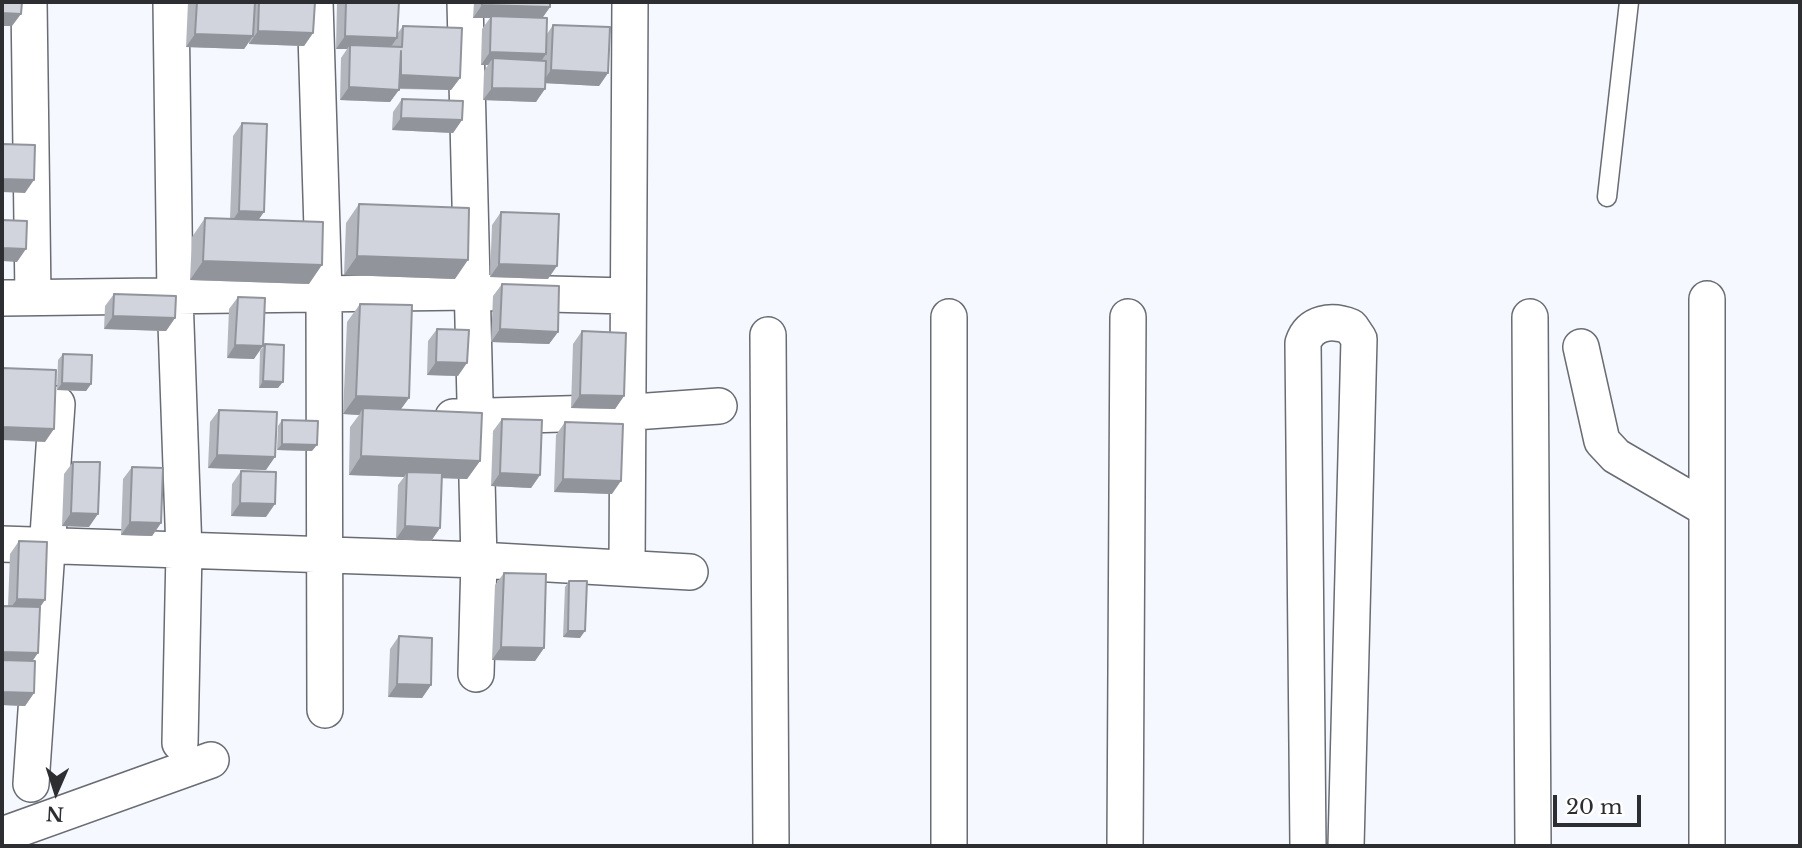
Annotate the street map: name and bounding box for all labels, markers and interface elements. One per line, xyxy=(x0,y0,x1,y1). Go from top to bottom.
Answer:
north arrow xyxy=(21,757,91,827)
scale bar xyxy=(1557,782,1644,826)
text: 20 m xyxy=(1566,794,1623,820)
text: N xyxy=(45,802,64,825)

